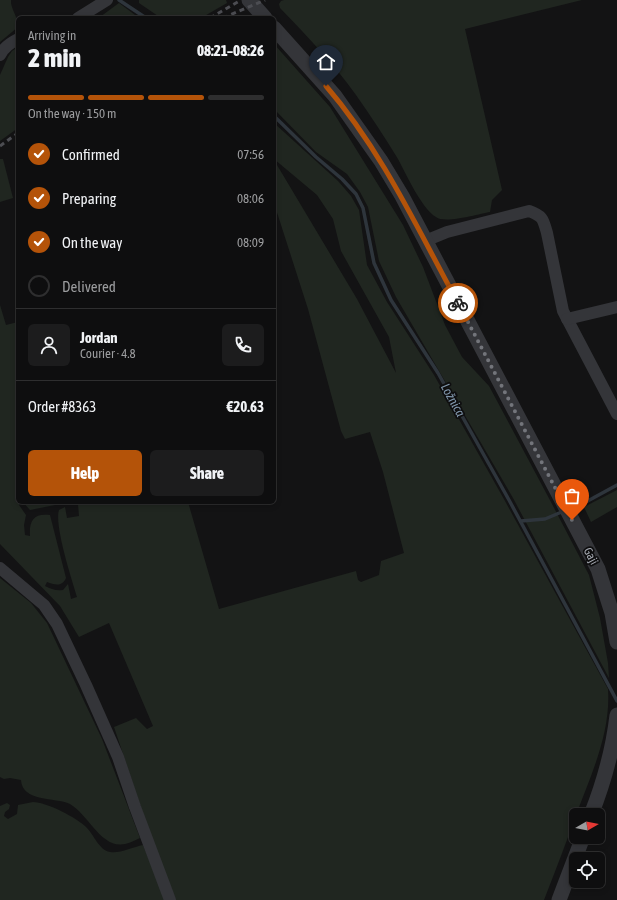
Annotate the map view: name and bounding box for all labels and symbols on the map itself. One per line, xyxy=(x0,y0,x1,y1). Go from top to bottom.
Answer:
pin xyxy=(309,45,343,86)
courier xyxy=(438,283,478,323)
water label: Ložnica xyxy=(438,381,468,419)
pin xyxy=(555,479,589,520)
street label: Gaji xyxy=(581,545,601,567)
north arrow xyxy=(569,808,605,844)

